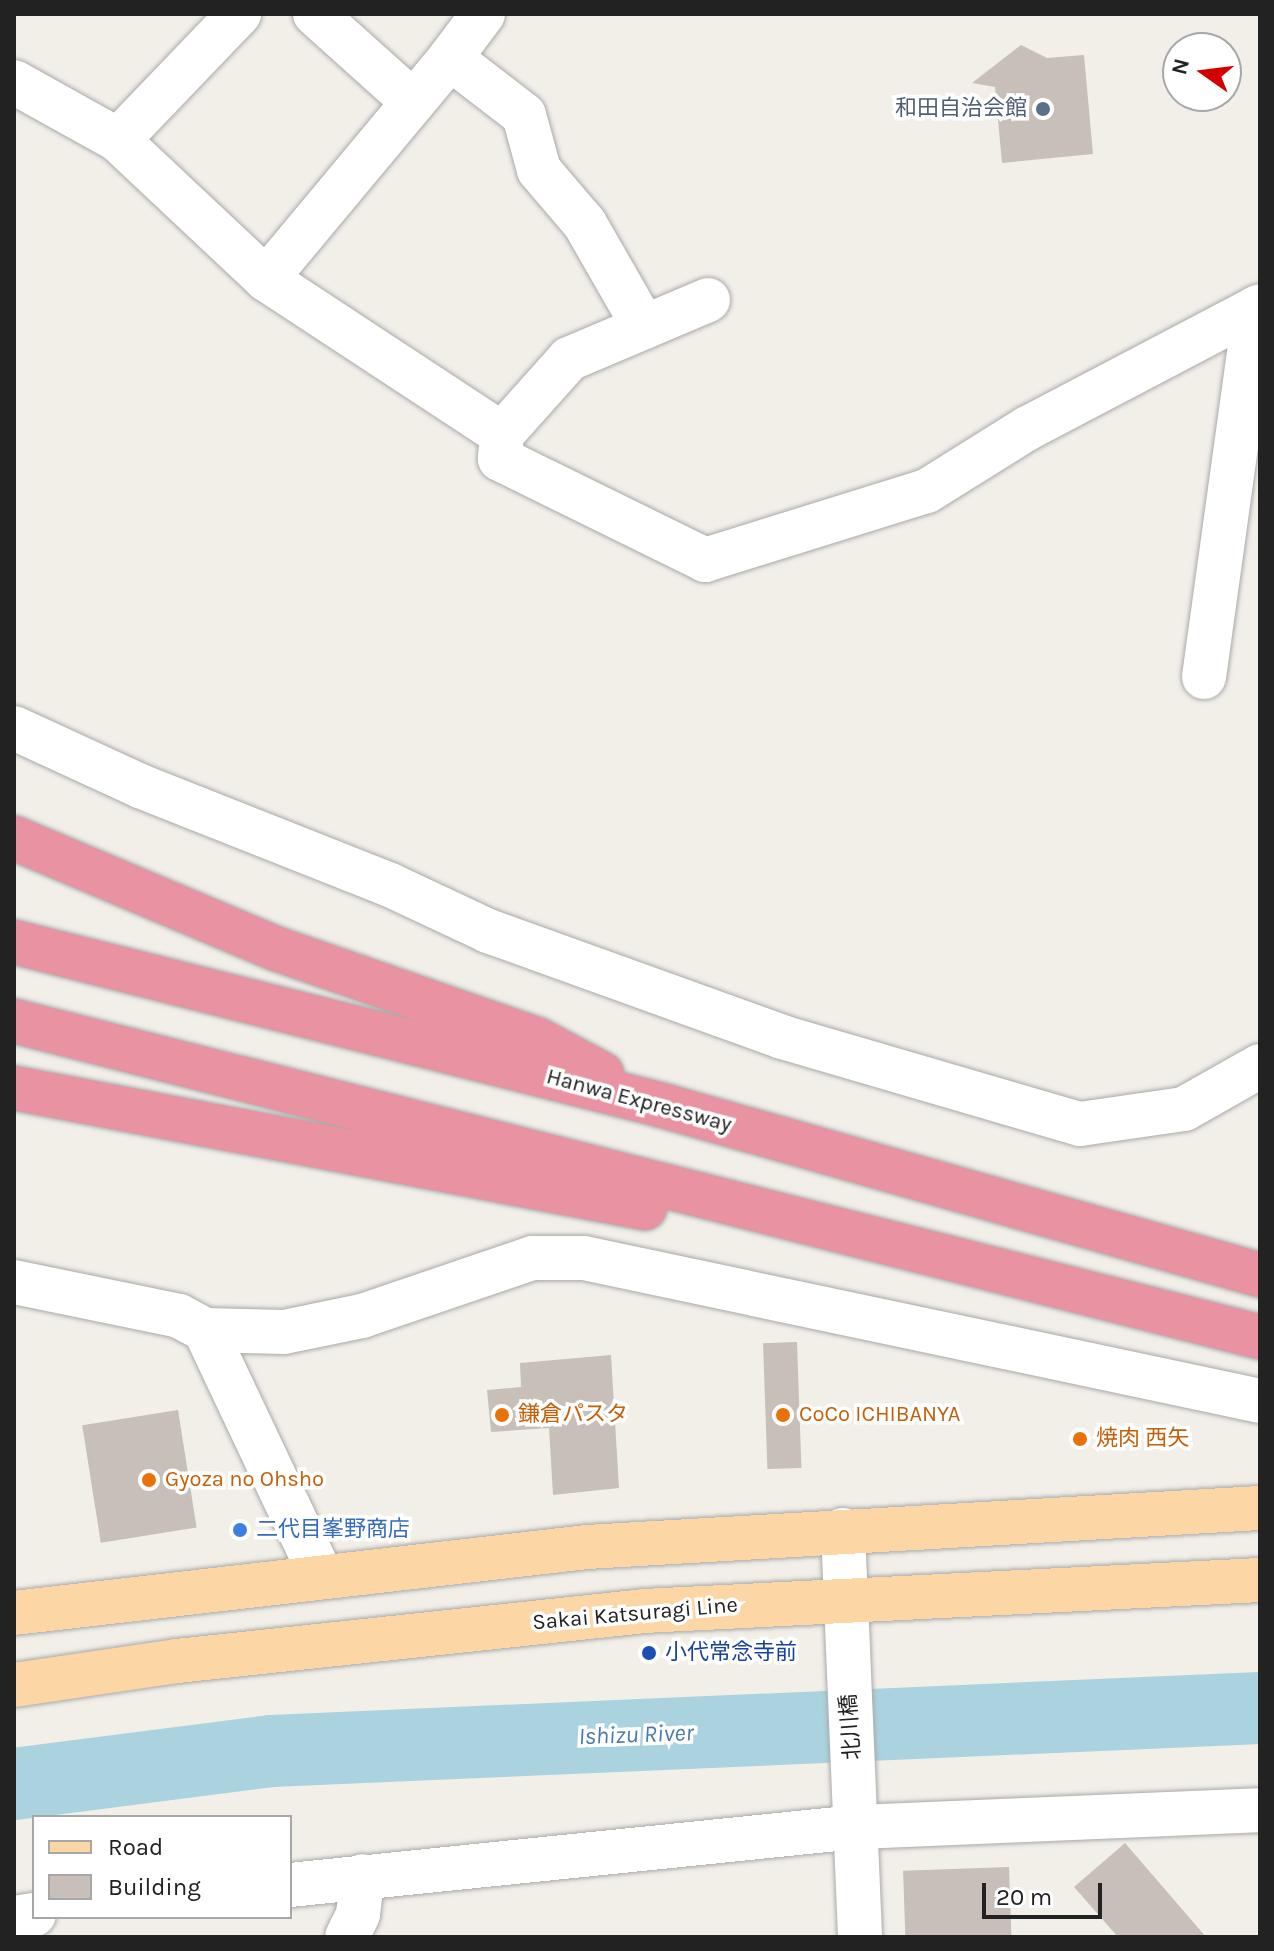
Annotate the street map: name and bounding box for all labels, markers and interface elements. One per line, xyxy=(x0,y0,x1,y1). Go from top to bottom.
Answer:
north arrow xyxy=(1162,32,1242,112)
text: N xyxy=(1166,56,1195,77)
place label: 和田自治会館 xyxy=(895,96,1027,122)
marker: 和田自治会館 xyxy=(1034,100,1052,118)
street label: Hanwa Expressway xyxy=(544,1064,734,1138)
place label: 鎌倉パスタ xyxy=(518,1402,628,1428)
place label: CoCo ICHIBANYA xyxy=(799,1402,960,1428)
marker: 鎌倉パスタ xyxy=(493,1406,511,1424)
marker: CoCo ICHIBANYA xyxy=(774,1406,792,1424)
place label: 焼肉 西矢 xyxy=(1096,1426,1189,1452)
marker: 焼肉 西矢 xyxy=(1071,1430,1089,1448)
place label: Gyoza no Ohsho xyxy=(165,1467,324,1493)
marker: Gyoza no Ohsho xyxy=(140,1471,158,1489)
place label: 二代目峯野商店 xyxy=(256,1517,410,1543)
marker: 二代目峯野商店 xyxy=(231,1521,249,1539)
street label: Sakai Katsuragi Line xyxy=(531,1592,739,1636)
place label: 小代常念寺前 xyxy=(665,1640,797,1666)
marker: 小代常念寺前 xyxy=(640,1644,658,1662)
street label: 北川橋 xyxy=(836,1693,866,1761)
water label: Ishizu River xyxy=(578,1719,694,1751)
legend xyxy=(32,1815,292,1919)
text: Road xyxy=(108,1833,163,1861)
scale bar xyxy=(986,1867,1106,1917)
text: Building xyxy=(108,1873,201,1901)
text: 20 m xyxy=(996,1883,1052,1911)

